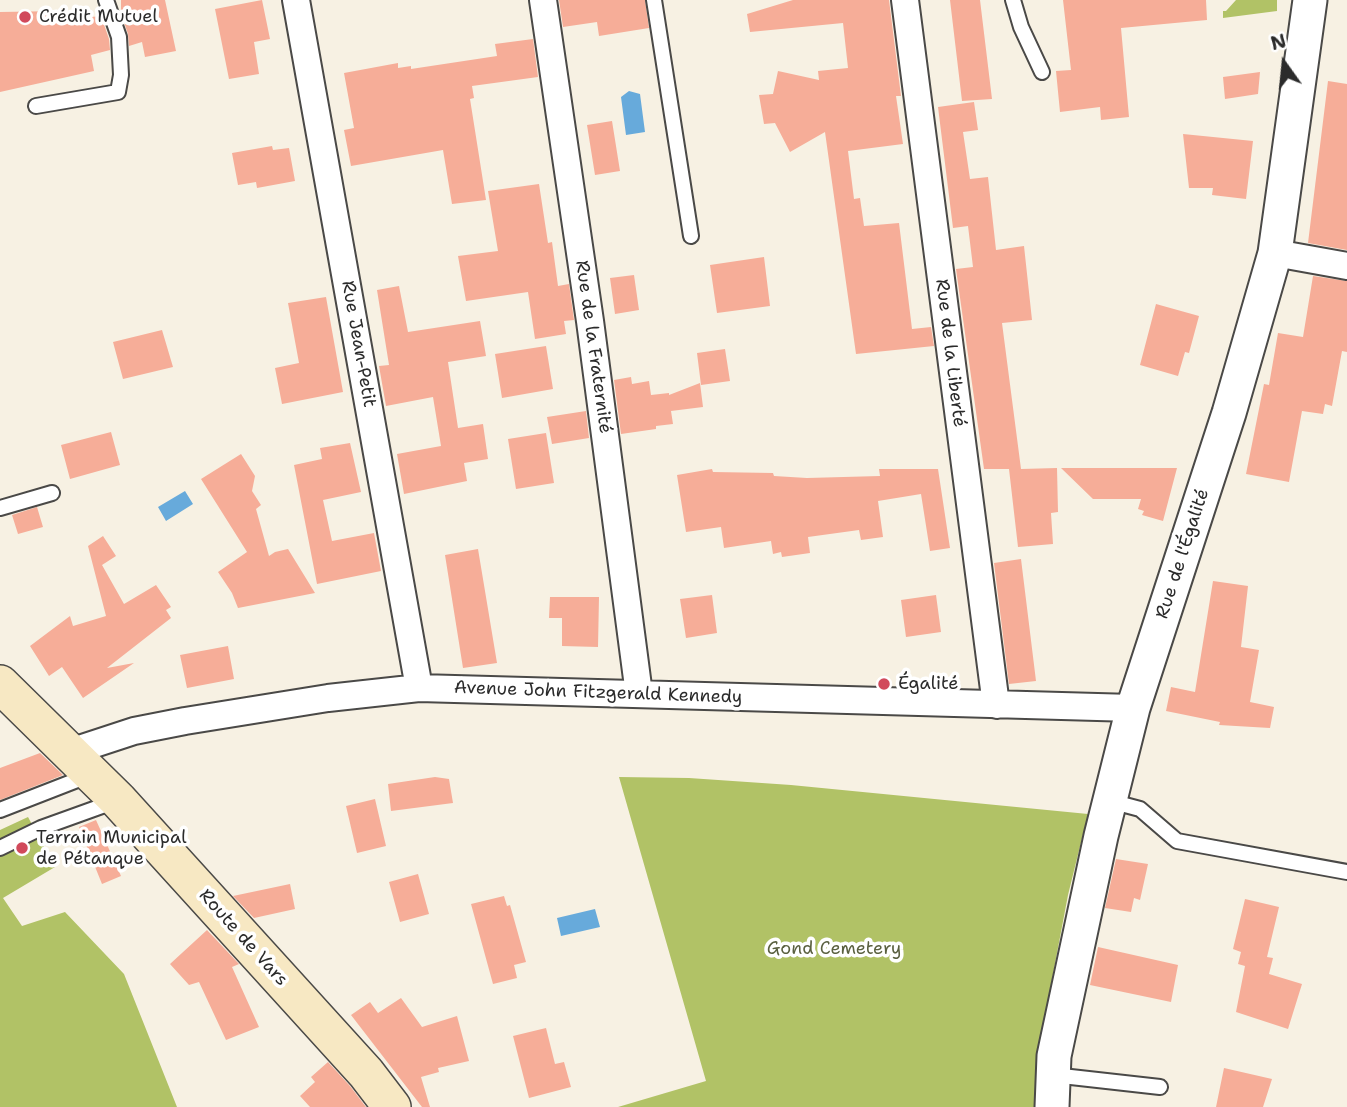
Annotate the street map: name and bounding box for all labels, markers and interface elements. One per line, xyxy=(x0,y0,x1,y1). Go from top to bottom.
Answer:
place label: Crédit Mutuel xyxy=(39,6,158,28)
marker: Crédit Mutuel xyxy=(17,9,33,25)
north arrow xyxy=(1249,28,1319,98)
text: N xyxy=(1268,28,1289,56)
street label: Rue de la Fraternité xyxy=(570,259,616,435)
street label: Rue de la Liberté xyxy=(930,278,970,428)
street label: Rue Jean-Petit xyxy=(336,279,380,409)
street label: Rue de l'Égalité xyxy=(1152,486,1214,622)
place label: Égalité xyxy=(898,673,958,695)
marker: Égalité xyxy=(876,676,892,692)
street label: Avenue John Fitzgerald Kennedy xyxy=(453,677,743,709)
place label: Terrain Municipal de Pétanque xyxy=(36,827,187,870)
marker: Terrain Municipal de Pétanque xyxy=(14,840,30,856)
street label: Route de Vars xyxy=(194,885,292,991)
park label: Gond Cemetery xyxy=(767,938,901,960)

